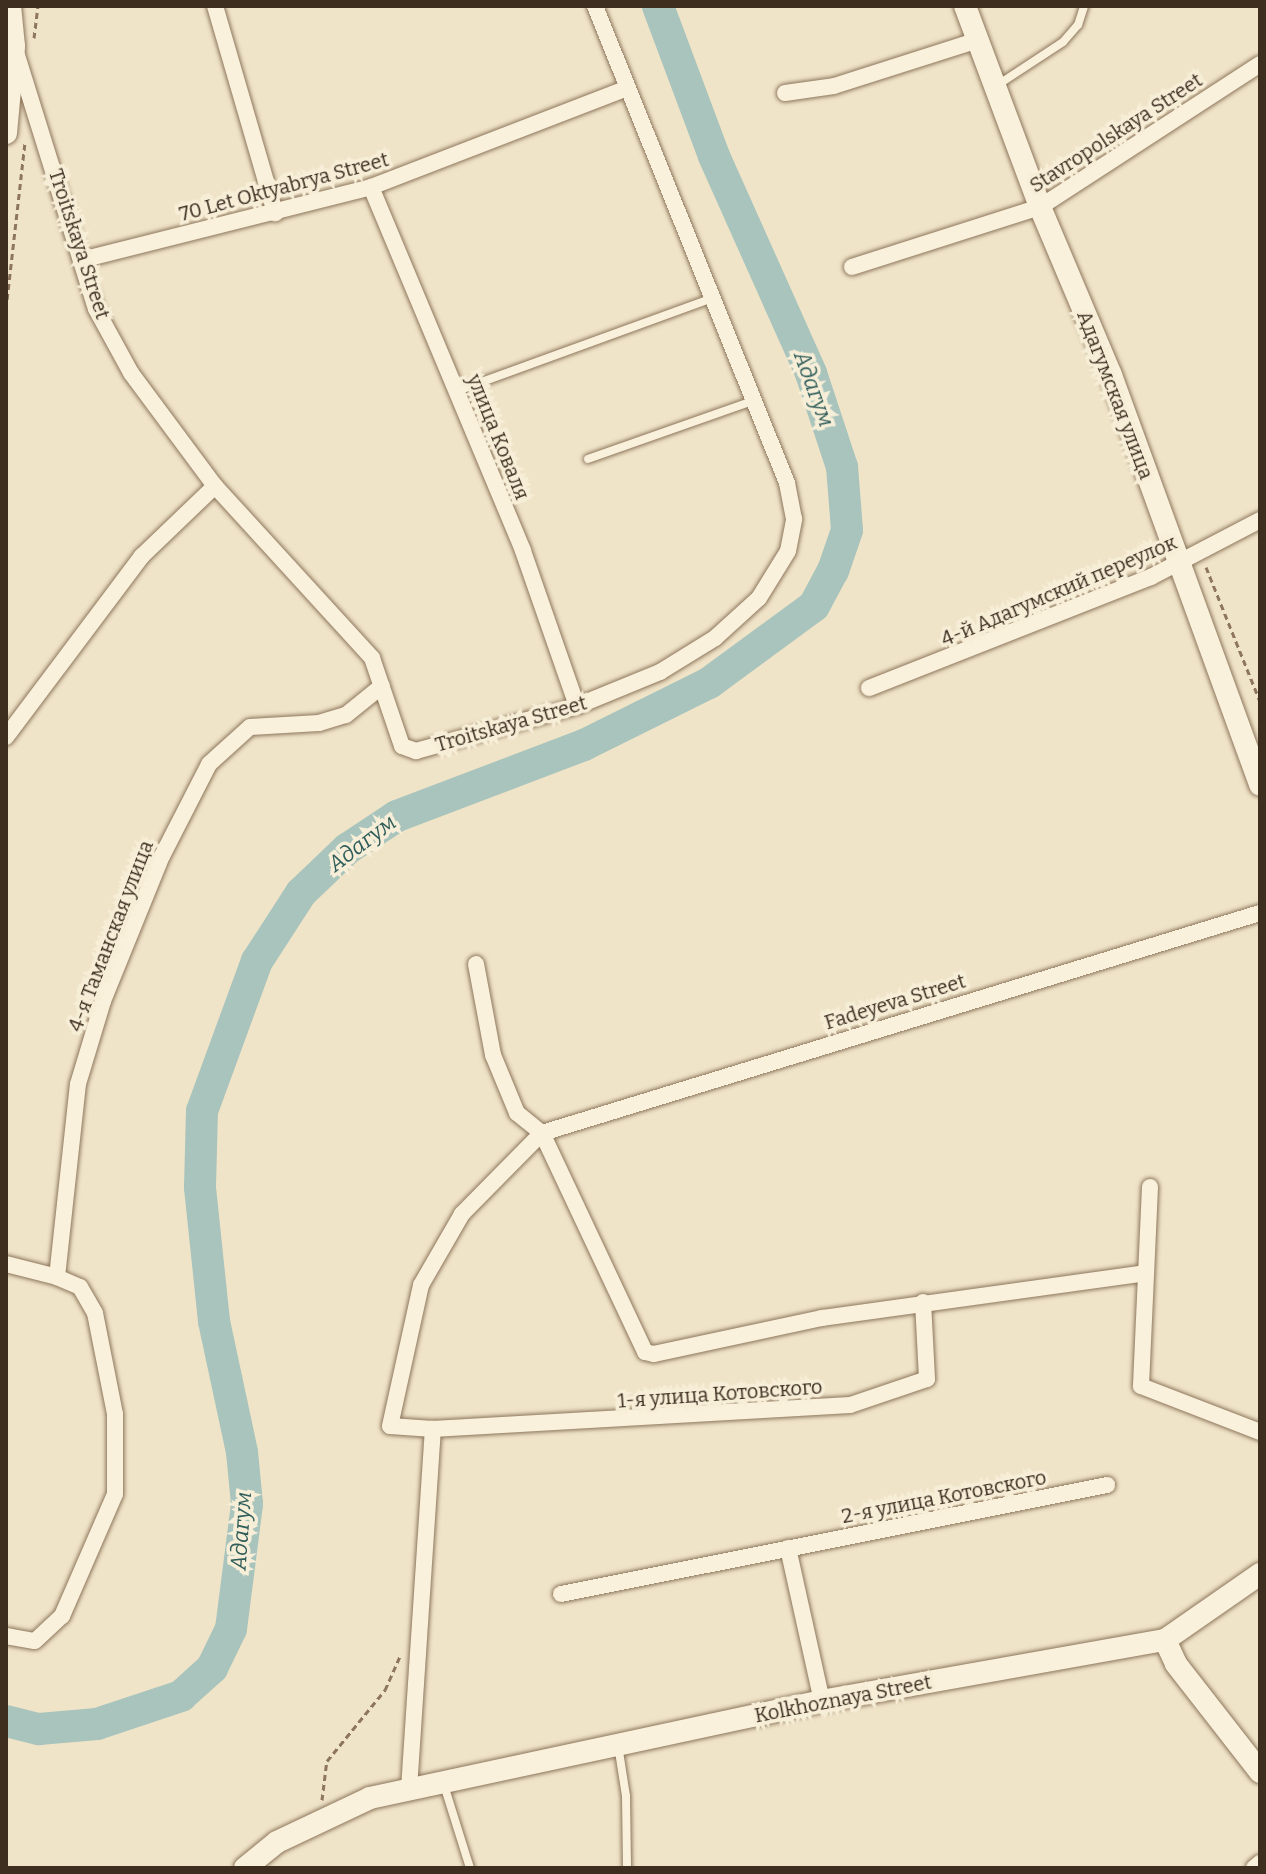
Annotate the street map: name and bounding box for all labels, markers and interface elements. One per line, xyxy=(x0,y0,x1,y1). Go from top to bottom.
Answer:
street label: Stavropolskaya Street xyxy=(1025,68,1207,198)
street label: 70 Let Oktyabrya Street xyxy=(177,147,391,227)
street label: Troitskaya Street xyxy=(43,166,115,322)
street label: Адагумская улица xyxy=(1072,307,1158,483)
water label: Адагум xyxy=(788,348,840,430)
street label: улица Коваля xyxy=(462,371,534,503)
street label: 4-й Адагумский переулок xyxy=(938,530,1180,652)
street label: Troitskaya Street xyxy=(433,691,589,757)
water label: Адагум xyxy=(323,809,401,877)
street label: 4-я Таманская улица xyxy=(63,837,159,1035)
street label: Fadeyeva Street xyxy=(822,969,968,1035)
street label: 1-я улица Котовского xyxy=(617,1375,823,1413)
street label: 2-я улица Котовского xyxy=(840,1465,1048,1529)
water label: Адагум xyxy=(225,1491,257,1571)
street label: Kolkhoznaya Street xyxy=(752,1670,934,1728)

